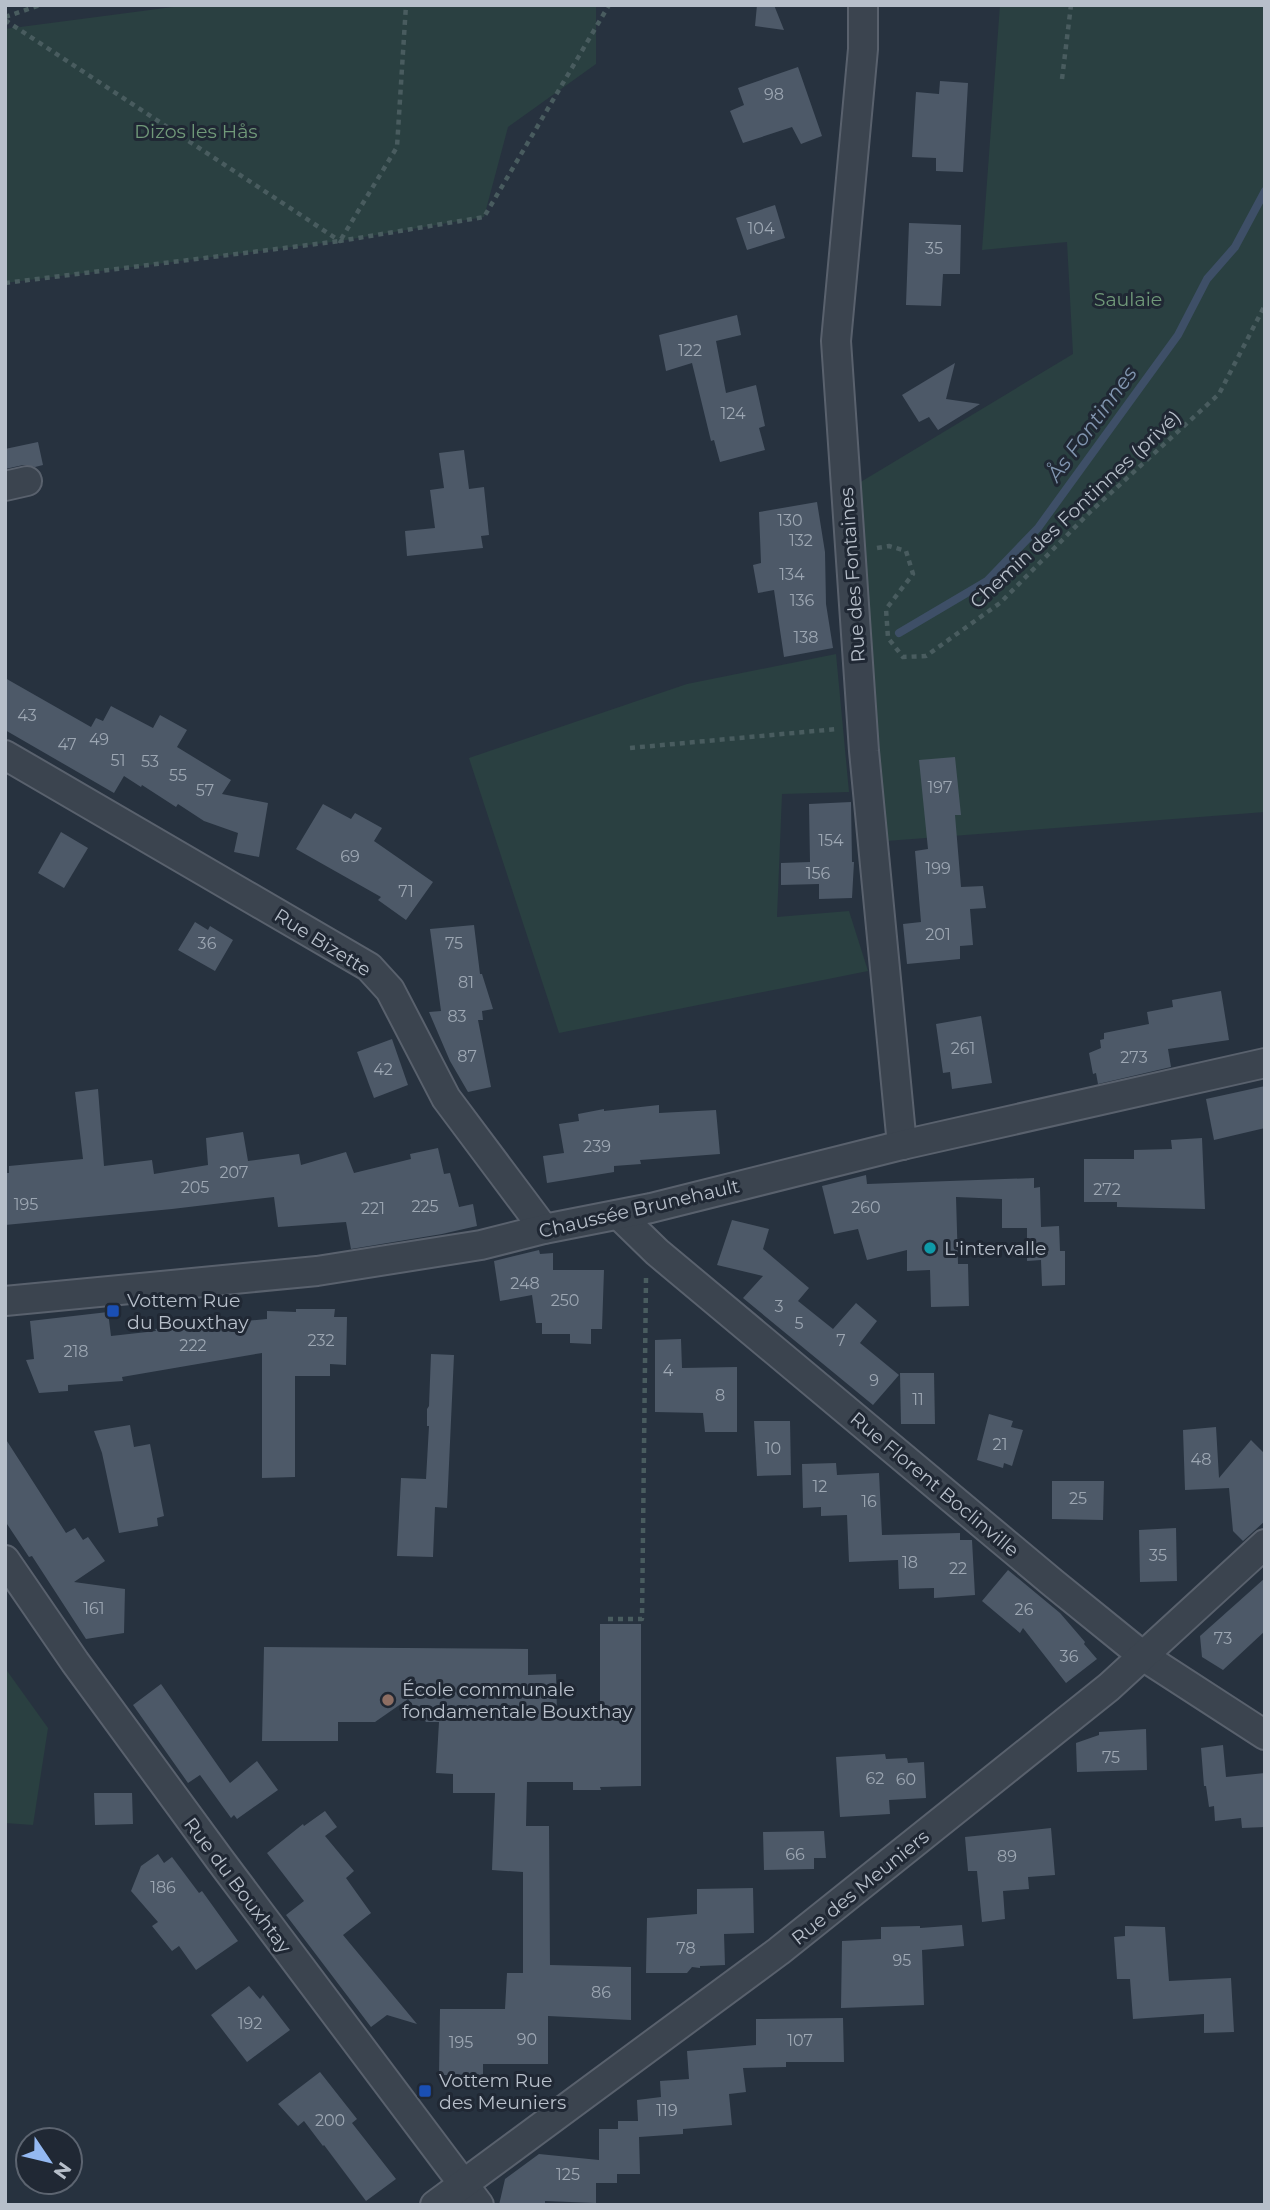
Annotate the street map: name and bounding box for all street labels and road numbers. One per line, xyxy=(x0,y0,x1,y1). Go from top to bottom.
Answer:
street label: Chemin des Fontinnes (privé) xyxy=(965,406,1185,613)
street label: Rue des Fontaines xyxy=(835,487,870,663)
street label: Rue Bizette xyxy=(270,904,375,981)
street label: Chaussée Brunehault xyxy=(537,1174,742,1243)
street label: Rue Florent Boclinville xyxy=(846,1407,1024,1562)
street label: Rue du Bouxhtay xyxy=(179,1813,297,1958)
street label: Rue des Meuniers xyxy=(787,1825,934,1950)

